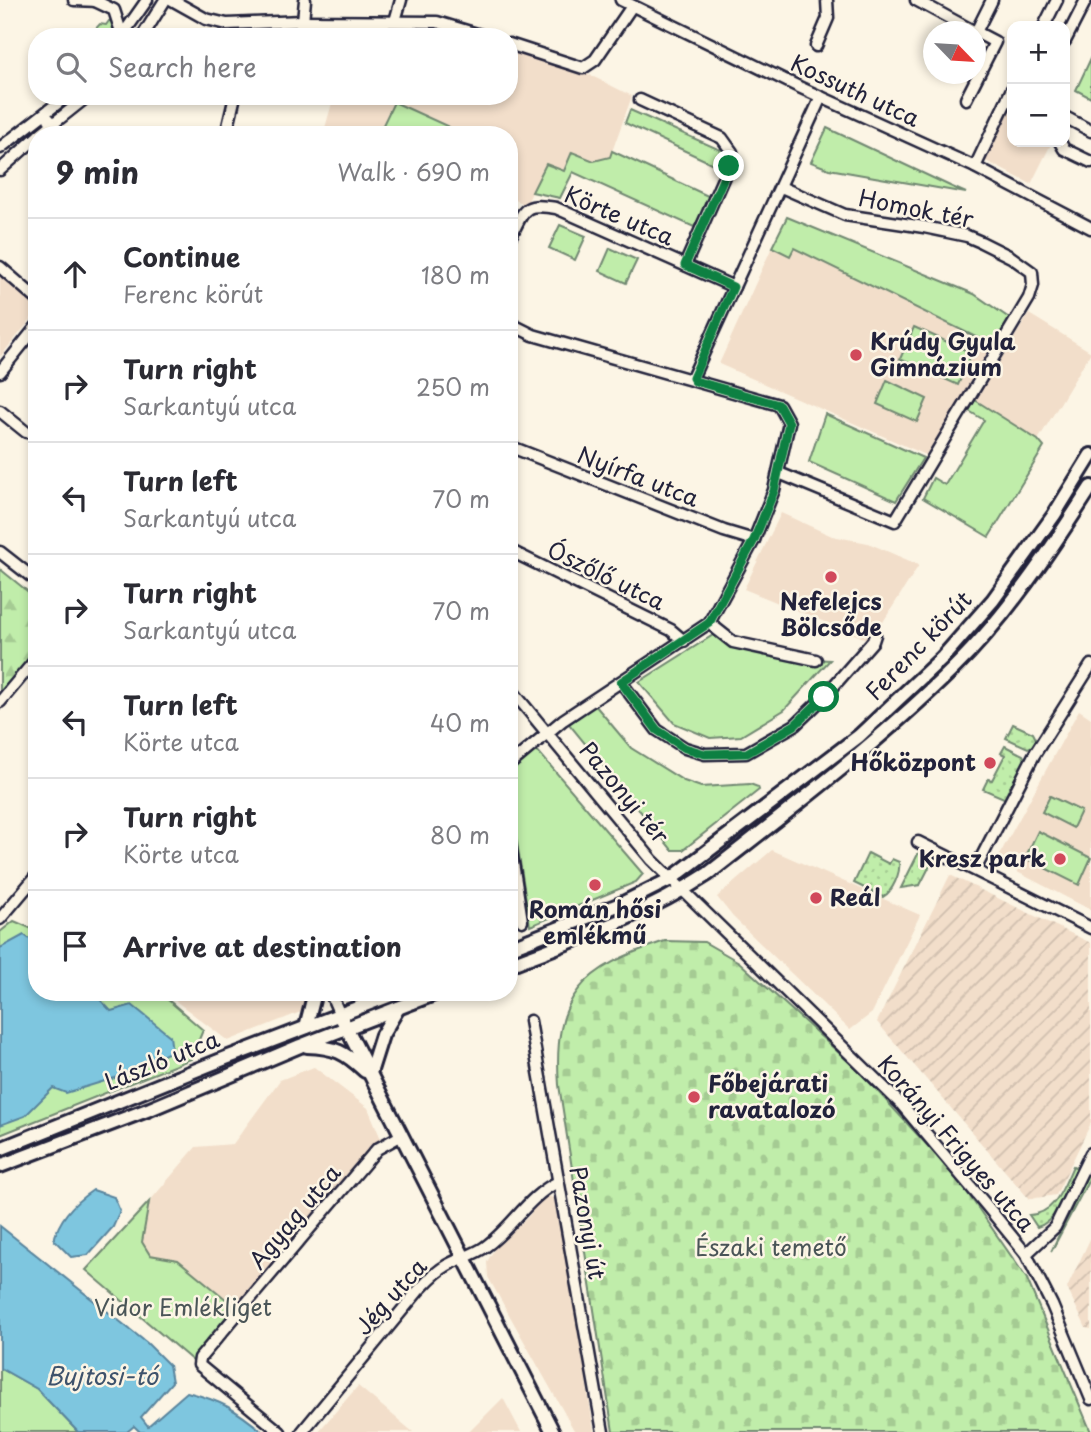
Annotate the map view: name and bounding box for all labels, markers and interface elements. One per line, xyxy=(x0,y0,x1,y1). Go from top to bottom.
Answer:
north arrow xyxy=(923,21,986,84)
map controls xyxy=(1007,21,1070,147)
button: + xyxy=(1007,21,1070,84)
search box xyxy=(28,28,518,105)
street label: Kossuth utca xyxy=(785,44,927,135)
text: Search here xyxy=(108,47,257,86)
icon: search xyxy=(52,48,90,86)
button: − xyxy=(1007,84,1070,147)
text: 9 min xyxy=(56,149,139,194)
route end xyxy=(713,150,744,181)
text: Walk · 690 m xyxy=(337,154,490,189)
street label: Körte utca xyxy=(559,176,680,254)
street label: Homok tér xyxy=(856,179,977,236)
text: Continue xyxy=(123,237,240,276)
icon: ahead xyxy=(56,255,94,293)
text: 180 m xyxy=(421,257,490,292)
text: Ferenc körút xyxy=(123,276,263,311)
place label: Krúdy Gyula Gimnázium xyxy=(870,323,1016,384)
marker: Krúdy Gyula Gimnázium xyxy=(848,347,864,363)
text: Turn right xyxy=(123,349,257,388)
icon: right xyxy=(56,367,94,405)
text: 250 m xyxy=(416,369,490,404)
text: Sarkantyú utca xyxy=(123,388,296,423)
street label: Nyírfa utca xyxy=(573,436,705,515)
text: Turn left xyxy=(123,461,238,500)
icon: left xyxy=(56,479,94,517)
text: 70 m xyxy=(432,481,490,516)
text: Sarkantyú utca xyxy=(123,500,296,535)
street label: Ószőlő utca xyxy=(542,531,672,619)
marker: Nefelejcs Bölcsőde xyxy=(823,569,839,585)
text: Turn right xyxy=(123,573,257,612)
street label: Ferenc körút xyxy=(857,582,979,708)
place label: Nefelejcs Bölcsőde xyxy=(780,583,882,644)
icon: right xyxy=(56,591,94,629)
text: 70 m xyxy=(432,593,490,628)
text: Sarkantyú utca xyxy=(123,612,296,647)
route start xyxy=(808,681,839,712)
text: Turn left xyxy=(123,685,238,724)
icon: left xyxy=(56,703,94,741)
text: 40 m xyxy=(430,705,490,740)
text: Körte utca xyxy=(123,724,239,759)
street label: Pazonyi tér xyxy=(572,733,679,851)
place label: Hőközpont xyxy=(850,744,976,779)
marker: Hőközpont xyxy=(982,755,998,771)
text: Turn right xyxy=(123,797,257,836)
icon: right xyxy=(56,815,94,853)
text: 80 m xyxy=(430,817,490,852)
text: Körte utca xyxy=(123,836,239,871)
place label: Kresz park xyxy=(919,840,1047,875)
marker: Kresz park xyxy=(1052,851,1068,867)
marker: Román hősi emlékmű xyxy=(587,877,603,893)
place label: Reál xyxy=(830,879,880,914)
marker: Reál xyxy=(808,890,824,906)
place label: Román hősi emlékmű xyxy=(529,891,661,952)
icon: arrive xyxy=(56,927,94,965)
text: Arrive at destination xyxy=(123,927,402,966)
street label: László utca xyxy=(99,1020,225,1099)
street label: Korányi Frigyes utca xyxy=(870,1047,1044,1240)
place label: Főbejárati ravatalozó xyxy=(708,1065,836,1126)
marker: Főbejárati ravatalozó xyxy=(686,1089,702,1105)
street label: Agyag utca xyxy=(239,1155,349,1276)
street label: Pazonyi út xyxy=(561,1163,616,1282)
park label: Északi temető xyxy=(695,1229,847,1264)
street label: Jég utca xyxy=(346,1249,435,1342)
park label: Vidor Emlékliget xyxy=(94,1289,272,1324)
water label: Bujtosi-tó xyxy=(46,1357,160,1393)

